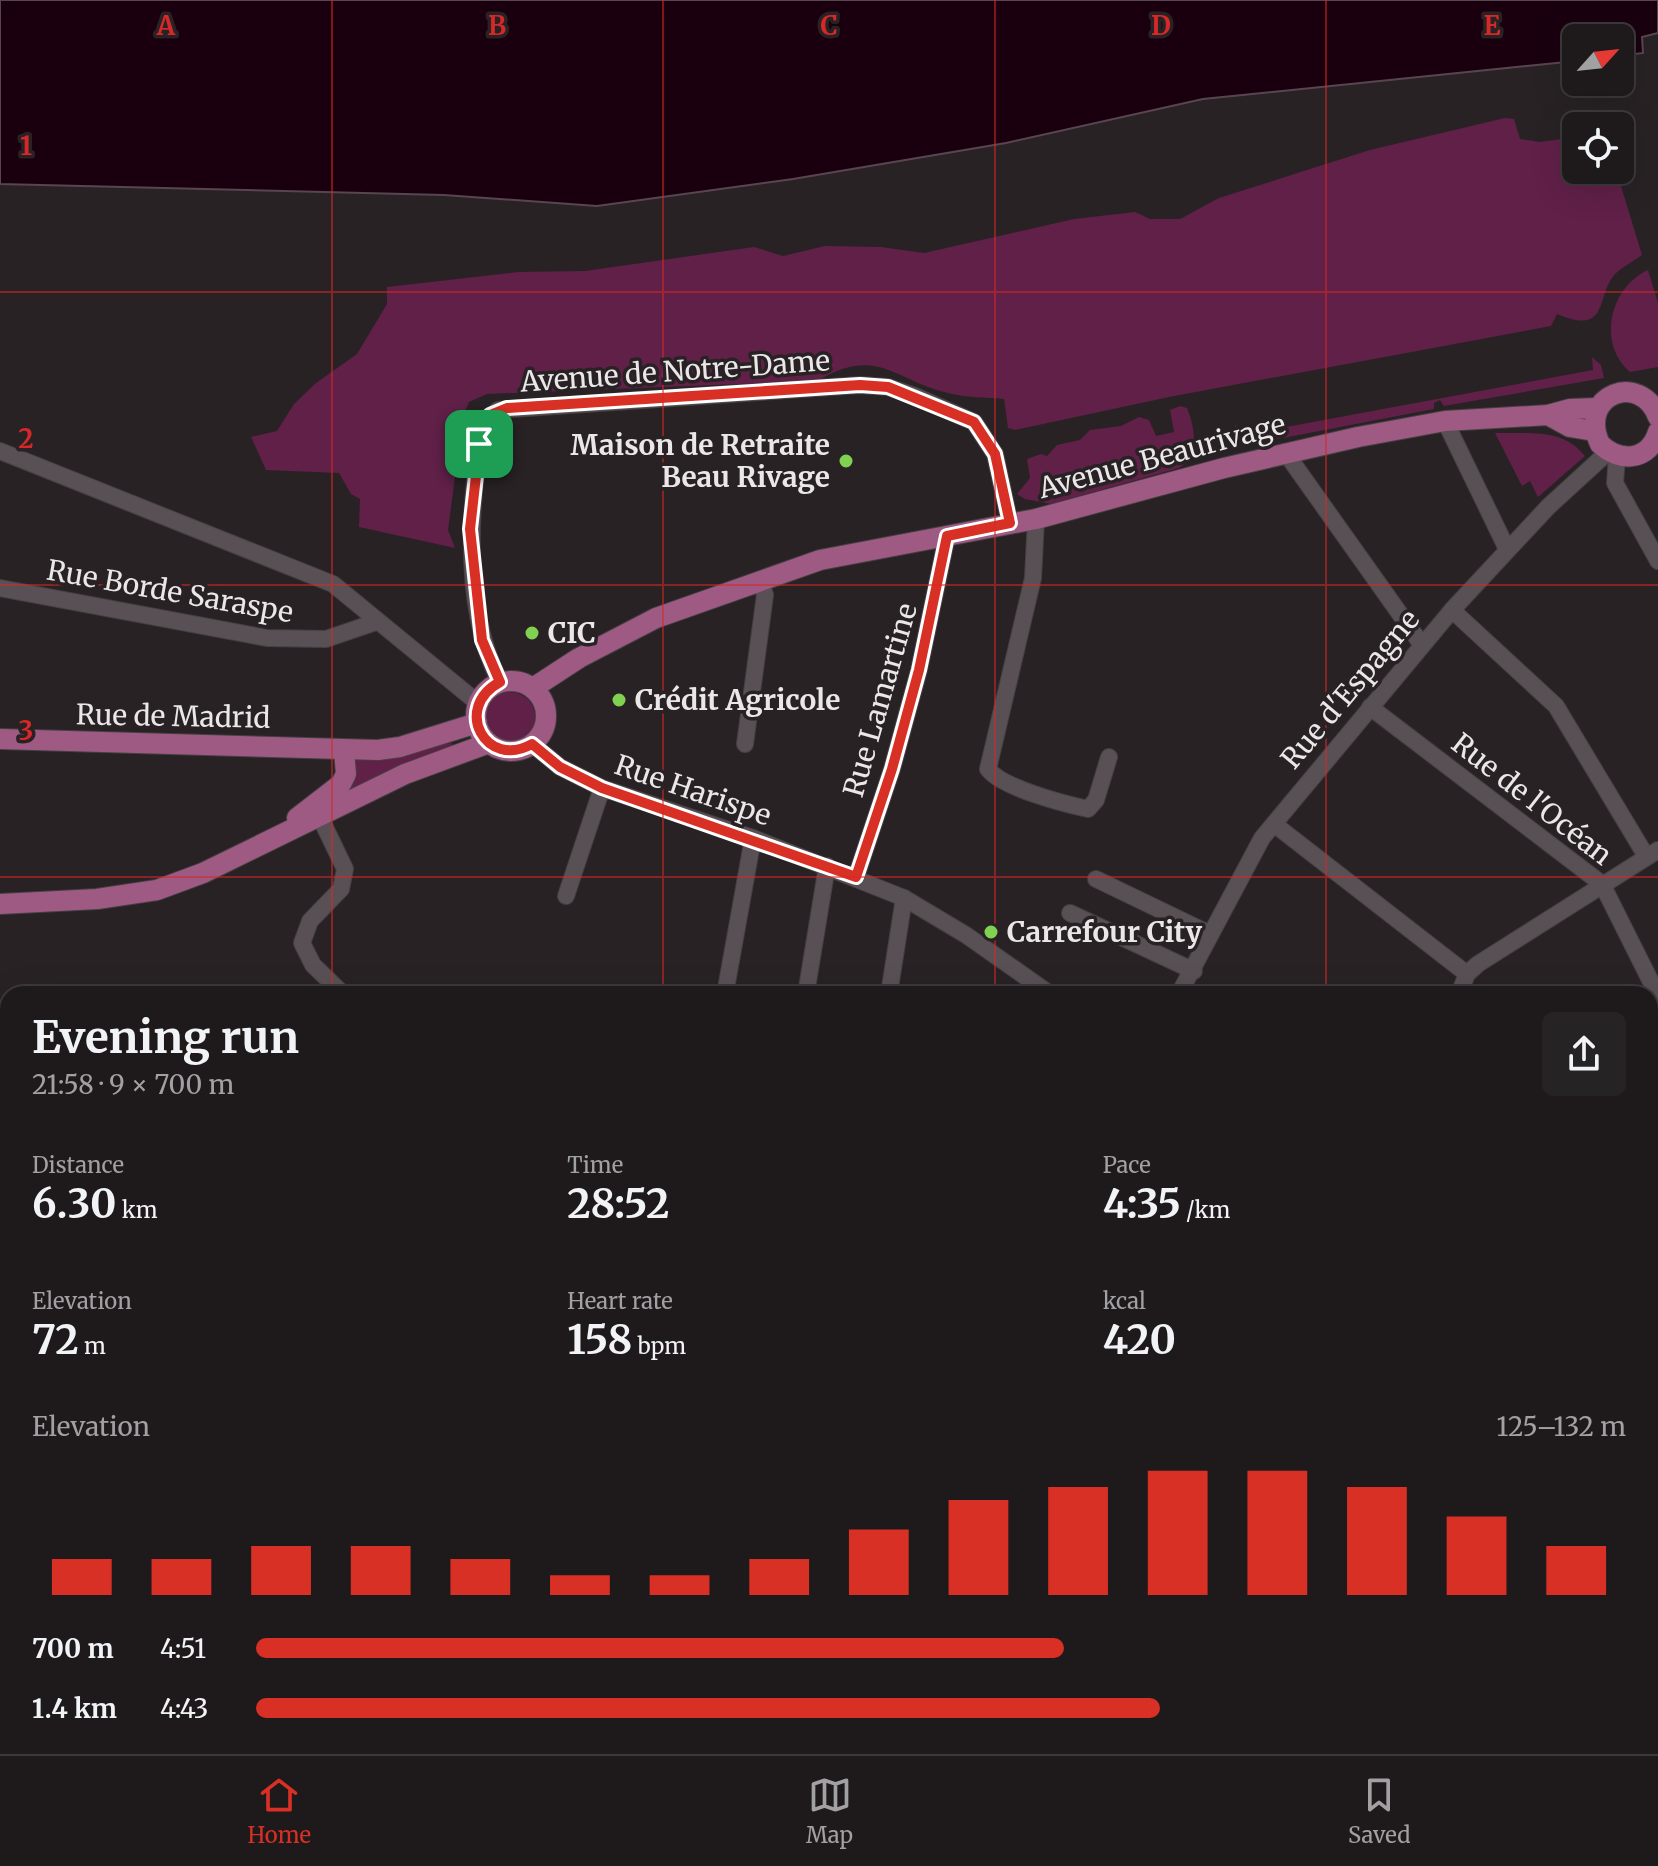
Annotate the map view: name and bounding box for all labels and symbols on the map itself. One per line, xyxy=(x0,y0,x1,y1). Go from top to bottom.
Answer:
text: A xyxy=(156,9,176,42)
text: B xyxy=(488,9,506,42)
text: C xyxy=(820,9,838,42)
text: D xyxy=(1151,9,1171,42)
text: E xyxy=(1484,9,1501,42)
north arrow xyxy=(1562,24,1634,96)
text: 1 xyxy=(20,129,32,162)
street label: Avenue de Notre-Dame xyxy=(518,342,831,400)
street label: Avenue Beaurivage xyxy=(1034,406,1289,507)
pin xyxy=(445,410,513,478)
text: 2 xyxy=(18,422,34,455)
place label: Maison de Retraite Beau Rivage xyxy=(571,427,830,495)
marker: Maison de Retraite Beau Rivage xyxy=(837,452,855,470)
street label: Rue Borde Saraspe xyxy=(44,552,296,630)
street label: Rue Lamartine xyxy=(835,599,925,801)
street label: Rue d'Espagne xyxy=(1273,602,1427,776)
place label: CIC xyxy=(548,615,596,651)
marker: CIC xyxy=(523,624,541,642)
place label: Crédit Agricole xyxy=(635,682,840,718)
marker: Crédit Agricole xyxy=(610,691,628,709)
street label: Rue de Madrid xyxy=(76,696,271,736)
text: 3 xyxy=(19,714,33,747)
street label: Rue de l'Océan xyxy=(1445,725,1619,873)
street label: Rue Harispe xyxy=(610,746,776,834)
place label: Carrefour City xyxy=(1007,914,1202,950)
marker: Carrefour City xyxy=(982,923,1000,941)

